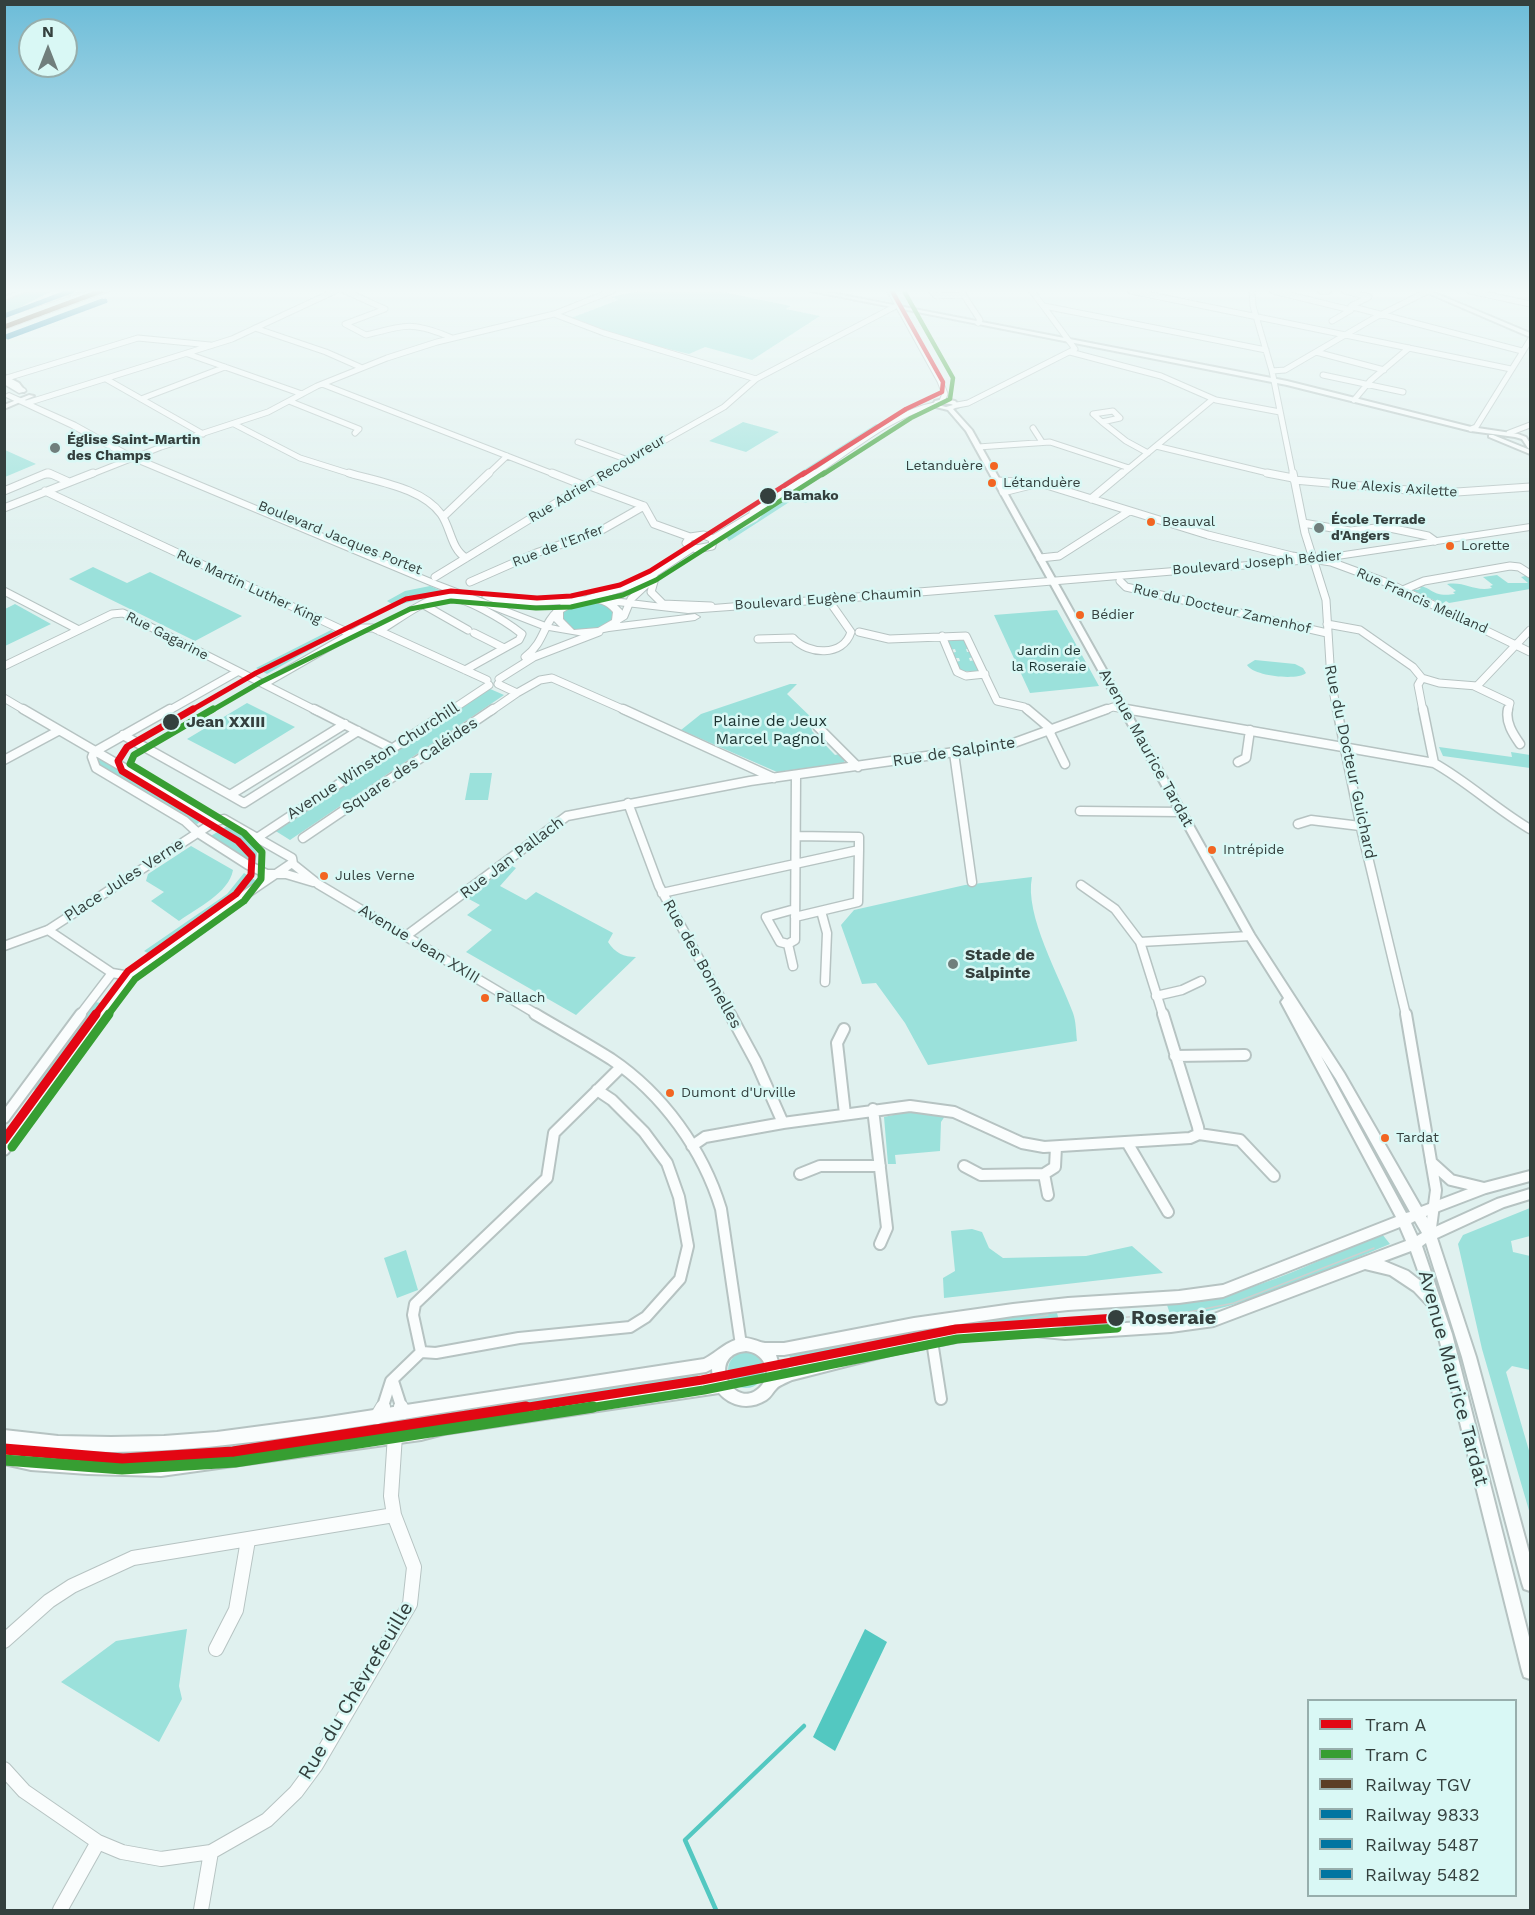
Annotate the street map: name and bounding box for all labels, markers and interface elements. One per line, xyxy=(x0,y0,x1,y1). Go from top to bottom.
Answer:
north arrow xyxy=(18,18,78,78)
text: N xyxy=(42,22,54,41)
street label: Rue Adrien Recouvreur xyxy=(526,431,668,527)
place label: Église Saint-Martin des Champs xyxy=(67,432,200,464)
marker: Église Saint-Martin des Champs xyxy=(48,441,62,455)
place label: Letanduère xyxy=(905,458,983,474)
marker: Letanduère xyxy=(988,460,1000,472)
place label: Létanduère xyxy=(1003,475,1081,491)
street label: Rue Alexis Axilette xyxy=(1330,475,1458,501)
marker: Létanduère xyxy=(986,477,998,489)
marker: Bamako xyxy=(758,486,778,506)
place label: Bamako xyxy=(783,488,839,504)
street label: Boulevard Jacques Portet xyxy=(256,497,424,579)
place label: École Terrade d'Angers xyxy=(1331,512,1426,544)
place label: Beauval xyxy=(1162,514,1215,530)
marker: Beauval xyxy=(1145,516,1157,528)
street label: Rue de l'Enfer xyxy=(510,521,606,571)
marker: École Terrade d'Angers xyxy=(1312,521,1326,535)
place label: Lorette xyxy=(1461,538,1510,554)
marker: Lorette xyxy=(1444,540,1456,552)
street label: Rue Martin Luther King xyxy=(174,546,324,628)
street label: Boulevard Joseph Bédier xyxy=(1172,547,1342,579)
street label: Rue Francis Meilland xyxy=(1354,564,1490,638)
street label: Rue du Docteur Zamenhof xyxy=(1132,580,1312,638)
street label: Boulevard Eugène Chaumin xyxy=(734,584,922,614)
place label: Bédier xyxy=(1091,607,1135,623)
street label: Rue Gagarine xyxy=(123,608,211,664)
marker: Bédier xyxy=(1074,609,1086,621)
park label: Jardin de la Roseraie xyxy=(1011,643,1087,676)
street label: Rue du Docteur Guichard xyxy=(1320,663,1380,861)
street label: Avenue Maurice Tardat xyxy=(1094,666,1198,830)
street label: Avenue Winston Churchill xyxy=(283,698,463,824)
park label: Plaine de Jeux Marcel Pagnol xyxy=(713,711,827,749)
marker: Jean XXIII xyxy=(161,712,181,732)
place label: Jean XXIII xyxy=(186,712,265,732)
street label: Square des Caléides xyxy=(339,713,481,819)
street label: Rue de Salpinte xyxy=(891,733,1017,771)
street label: Rue Jan Pallach xyxy=(456,813,568,903)
street label: Place Jules Verne xyxy=(61,834,187,926)
place label: Intrépide xyxy=(1223,842,1284,858)
marker: Intrépide xyxy=(1206,844,1218,856)
place label: Jules Verne xyxy=(335,868,415,884)
marker: Jules Verne xyxy=(318,870,330,882)
street label: Rue des Bonnelles xyxy=(659,896,745,1032)
street label: Avenue Jean XXIII xyxy=(355,900,483,988)
place label: Stade de Salpinte xyxy=(965,945,1035,983)
marker: Stade de Salpinte xyxy=(946,957,960,971)
place label: Pallach xyxy=(496,990,545,1006)
marker: Pallach xyxy=(479,992,491,1004)
place label: Dumont d'Urville xyxy=(681,1085,796,1101)
marker: Dumont d'Urville xyxy=(664,1087,676,1099)
place label: Tardat xyxy=(1396,1130,1439,1146)
marker: Tardat xyxy=(1379,1132,1391,1144)
street label: Avenue Maurice Tardat xyxy=(1413,1268,1493,1488)
place label: Roseraie xyxy=(1131,1306,1216,1330)
marker: Roseraie xyxy=(1106,1308,1126,1328)
street label: Rue du Chèvrefeuille xyxy=(293,1598,419,1784)
legend xyxy=(1307,1699,1517,1897)
text: Tram A xyxy=(1365,1714,1426,1735)
text: Tram C xyxy=(1365,1744,1428,1765)
text: Railway TGV xyxy=(1365,1774,1471,1795)
text: Railway 9833 xyxy=(1365,1804,1479,1825)
text: Railway 5487 xyxy=(1365,1834,1479,1855)
text: Railway 5482 xyxy=(1365,1864,1480,1885)

